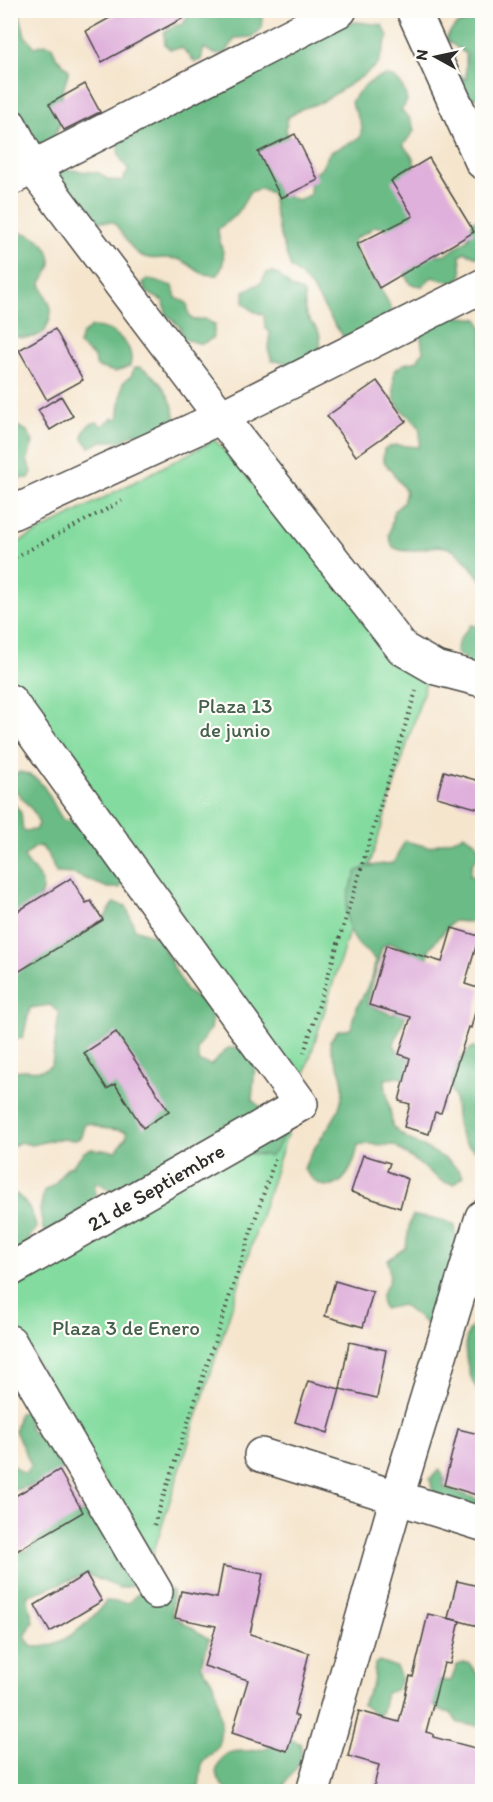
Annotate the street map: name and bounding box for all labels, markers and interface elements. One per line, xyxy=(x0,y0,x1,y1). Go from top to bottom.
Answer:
north arrow xyxy=(406,27,466,87)
text: N xyxy=(411,48,432,62)
park label: Plaza 13 de junio xyxy=(198,693,272,742)
street label: 21 de Septiembre xyxy=(83,1138,229,1236)
park label: Plaza 3 de Enero xyxy=(52,1315,200,1340)

